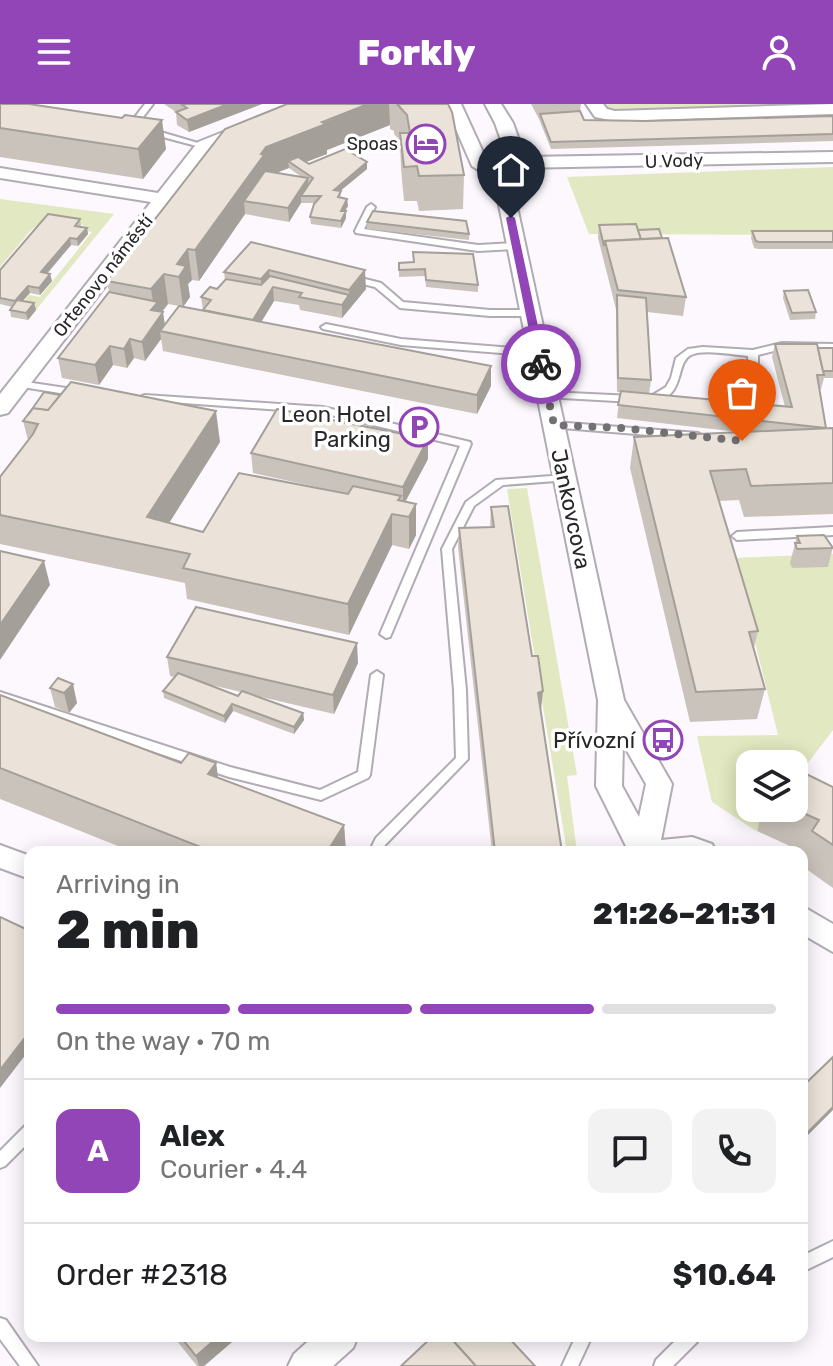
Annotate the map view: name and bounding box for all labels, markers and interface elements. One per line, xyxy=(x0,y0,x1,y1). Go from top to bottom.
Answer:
icon: menu xyxy=(32,30,76,74)
icon: person xyxy=(757,30,801,74)
text: Forkly xyxy=(358,31,475,74)
hotel icon: Spoas xyxy=(405,123,447,165)
place label: Spoas xyxy=(347,133,398,155)
pin xyxy=(477,136,545,218)
icon: home xyxy=(489,148,533,192)
street label: U Vody xyxy=(644,149,704,173)
street label: Ortenovo náměstí xyxy=(48,209,159,341)
courier xyxy=(501,324,581,404)
icon: bike xyxy=(519,342,563,386)
pin xyxy=(708,359,776,441)
icon: bag xyxy=(720,371,764,415)
place label: Leon Hotel Parking xyxy=(281,401,391,453)
parking icon: Leon Hotel Parking xyxy=(398,406,440,448)
street label: Jankovcova xyxy=(545,446,597,572)
bus stop icon: Přívozní xyxy=(642,719,684,761)
place label: Přívozní xyxy=(553,727,637,754)
map controls xyxy=(736,750,808,822)
button: layers xyxy=(736,750,808,822)
text: Arriving in xyxy=(56,869,180,900)
text: 21:26–21:31 xyxy=(593,896,776,932)
text: 2 min xyxy=(56,899,200,961)
text: On the way · 70 m xyxy=(56,1026,270,1057)
button: chat xyxy=(588,1109,672,1193)
button: phone xyxy=(692,1109,776,1193)
text: Alex xyxy=(160,1118,225,1154)
text: A xyxy=(87,1133,109,1169)
text: Courier · 4.4 xyxy=(160,1154,307,1185)
text: Order #2318 xyxy=(56,1257,228,1293)
text: $10.64 xyxy=(672,1257,776,1293)

